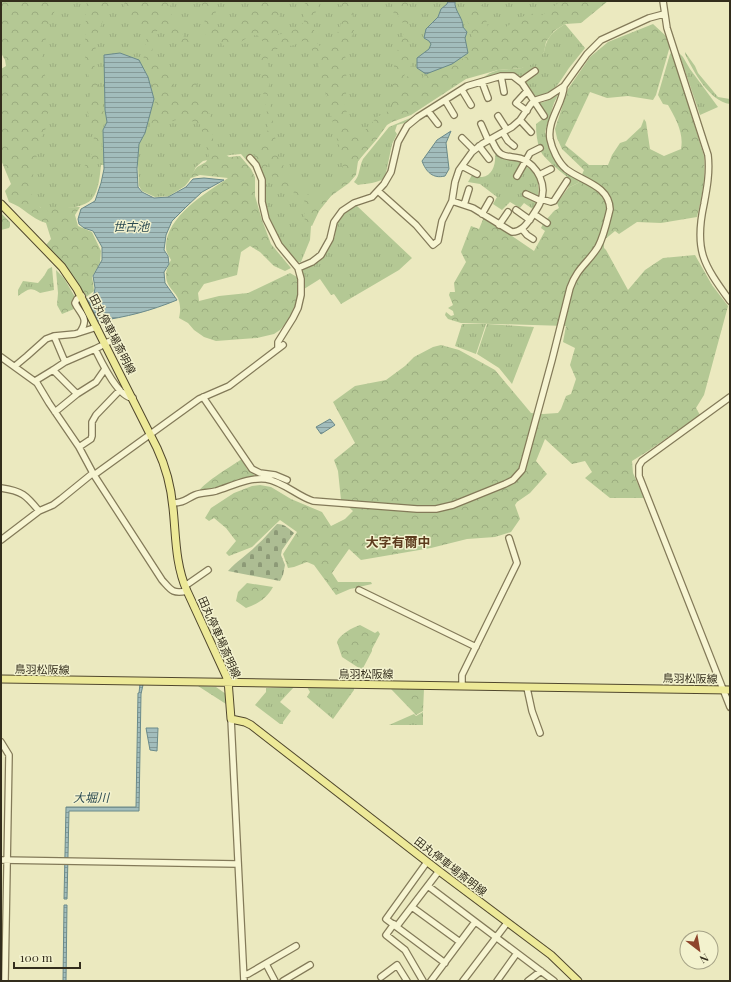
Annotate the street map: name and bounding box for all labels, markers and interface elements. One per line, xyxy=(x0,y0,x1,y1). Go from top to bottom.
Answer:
water label: 世古池 xyxy=(113,218,150,234)
street label: 田丸停車場斎明線 xyxy=(86,291,140,377)
district label: 大字有爾中 xyxy=(365,533,431,550)
street label: 田丸停車場斎明線 xyxy=(195,594,245,680)
street label: 鳥羽松阪線 xyxy=(14,661,70,677)
street label: 鳥羽松阪線 xyxy=(339,666,394,681)
street label: 鳥羽松阪線 xyxy=(662,670,718,686)
water label: 大堀川 xyxy=(73,789,111,805)
street label: 田丸停車場斎明線 xyxy=(412,833,490,899)
north arrow xyxy=(679,930,719,970)
scale bar xyxy=(14,944,80,970)
text: 100 m xyxy=(20,949,53,965)
text: N xyxy=(697,951,712,968)

